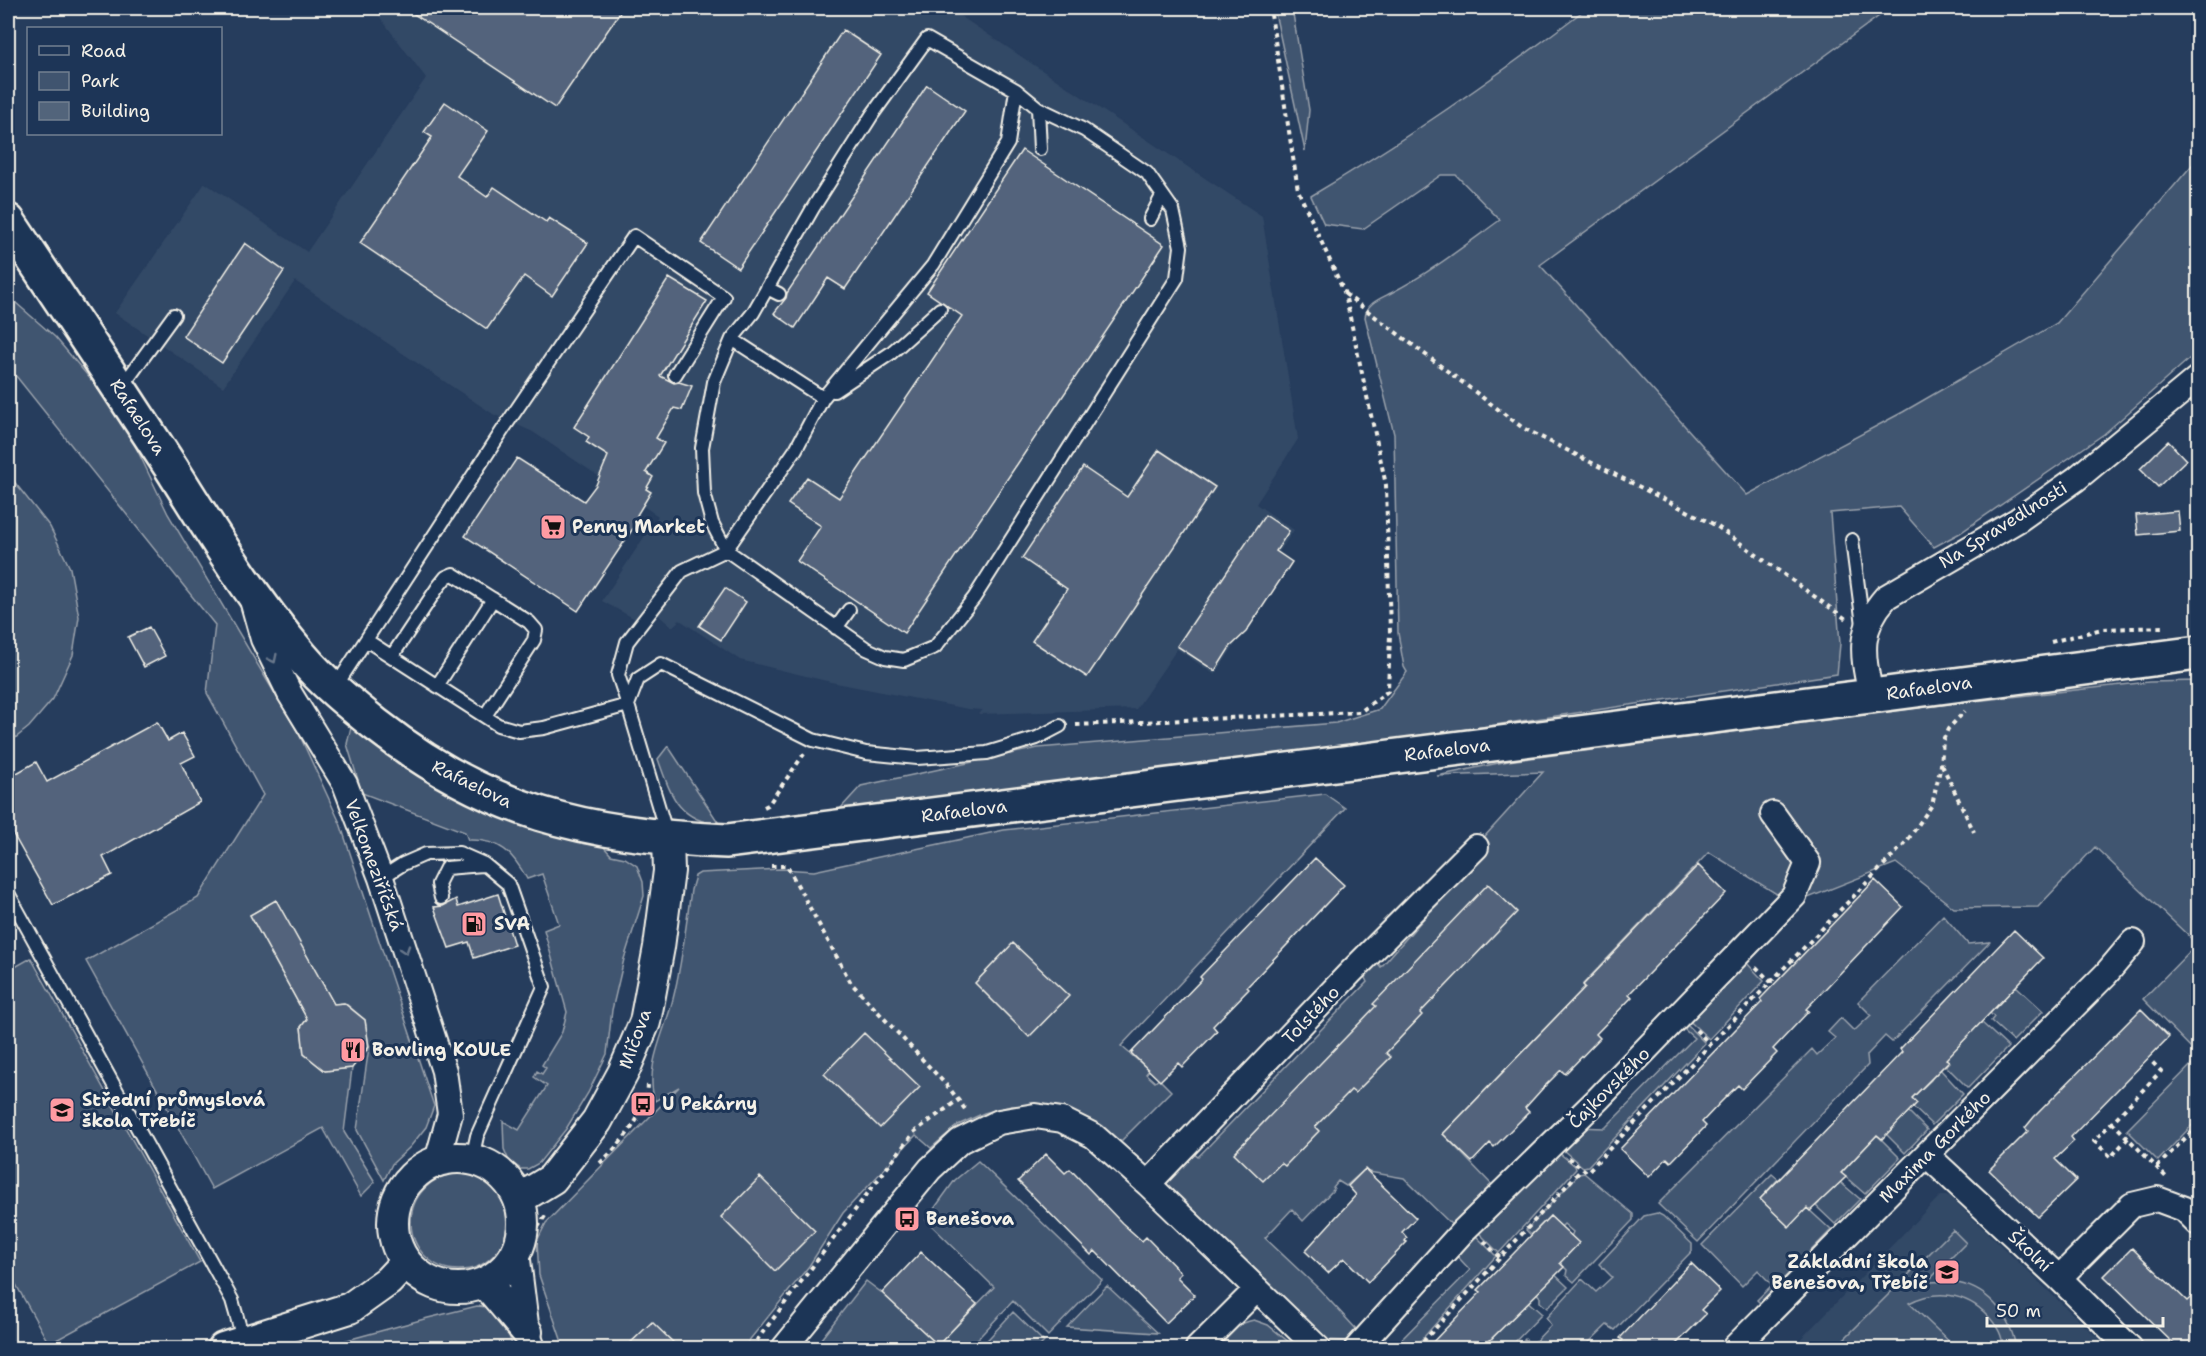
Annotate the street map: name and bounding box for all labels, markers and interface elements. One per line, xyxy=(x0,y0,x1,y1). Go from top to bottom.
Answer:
legend xyxy=(27,27,222,135)
text: Road xyxy=(81,39,126,63)
text: Park xyxy=(81,69,120,93)
text: Building xyxy=(81,99,150,123)
street label: Rafaelova xyxy=(104,374,172,460)
street label: Na Spravedlnosti xyxy=(1934,476,2072,574)
supermarket icon: Penny Market xyxy=(538,512,568,542)
place label: Penny Market xyxy=(572,515,705,539)
one-way arrow xyxy=(265,652,277,663)
street label: Rafaelova xyxy=(1885,670,1973,706)
street label: Rafaelova xyxy=(1403,733,1491,767)
street label: Rafaelova xyxy=(428,754,516,814)
street label: Rafaelova xyxy=(920,794,1008,828)
street label: Velkomeziříčská xyxy=(339,796,409,934)
fuel station icon: SVA xyxy=(459,909,489,939)
place label: SVA xyxy=(494,912,530,936)
one-way arrow xyxy=(397,944,410,955)
street label: Tolstého xyxy=(1277,980,1345,1050)
street label: Míčova xyxy=(613,1006,657,1072)
restaurant icon: Bowling KOULE xyxy=(338,1035,368,1065)
place label: Bowling KOULE xyxy=(372,1038,511,1062)
street label: Čajkovského xyxy=(1563,1042,1655,1134)
street label: Maxima Gorkého xyxy=(1874,1086,1996,1208)
place label: Střední průmyslová škola Třebíč xyxy=(82,1088,266,1133)
bus stop icon: U Pekárny xyxy=(628,1089,658,1119)
place label: U Pekárny xyxy=(662,1092,757,1116)
school or university icon: Střední průmyslová škola Třebíč xyxy=(47,1095,77,1125)
bus stop icon: Benešova xyxy=(892,1204,922,1234)
place label: Benešova xyxy=(926,1207,1015,1231)
street label: Školní xyxy=(2003,1225,2057,1277)
place label: Základní škola Benešova, Třebíč xyxy=(1772,1250,1929,1295)
school or university icon: Základní škola Benešova, Třebíč xyxy=(1932,1257,1962,1287)
scale bar xyxy=(1987,1290,2162,1328)
text: 50 m xyxy=(1996,1299,2041,1323)

